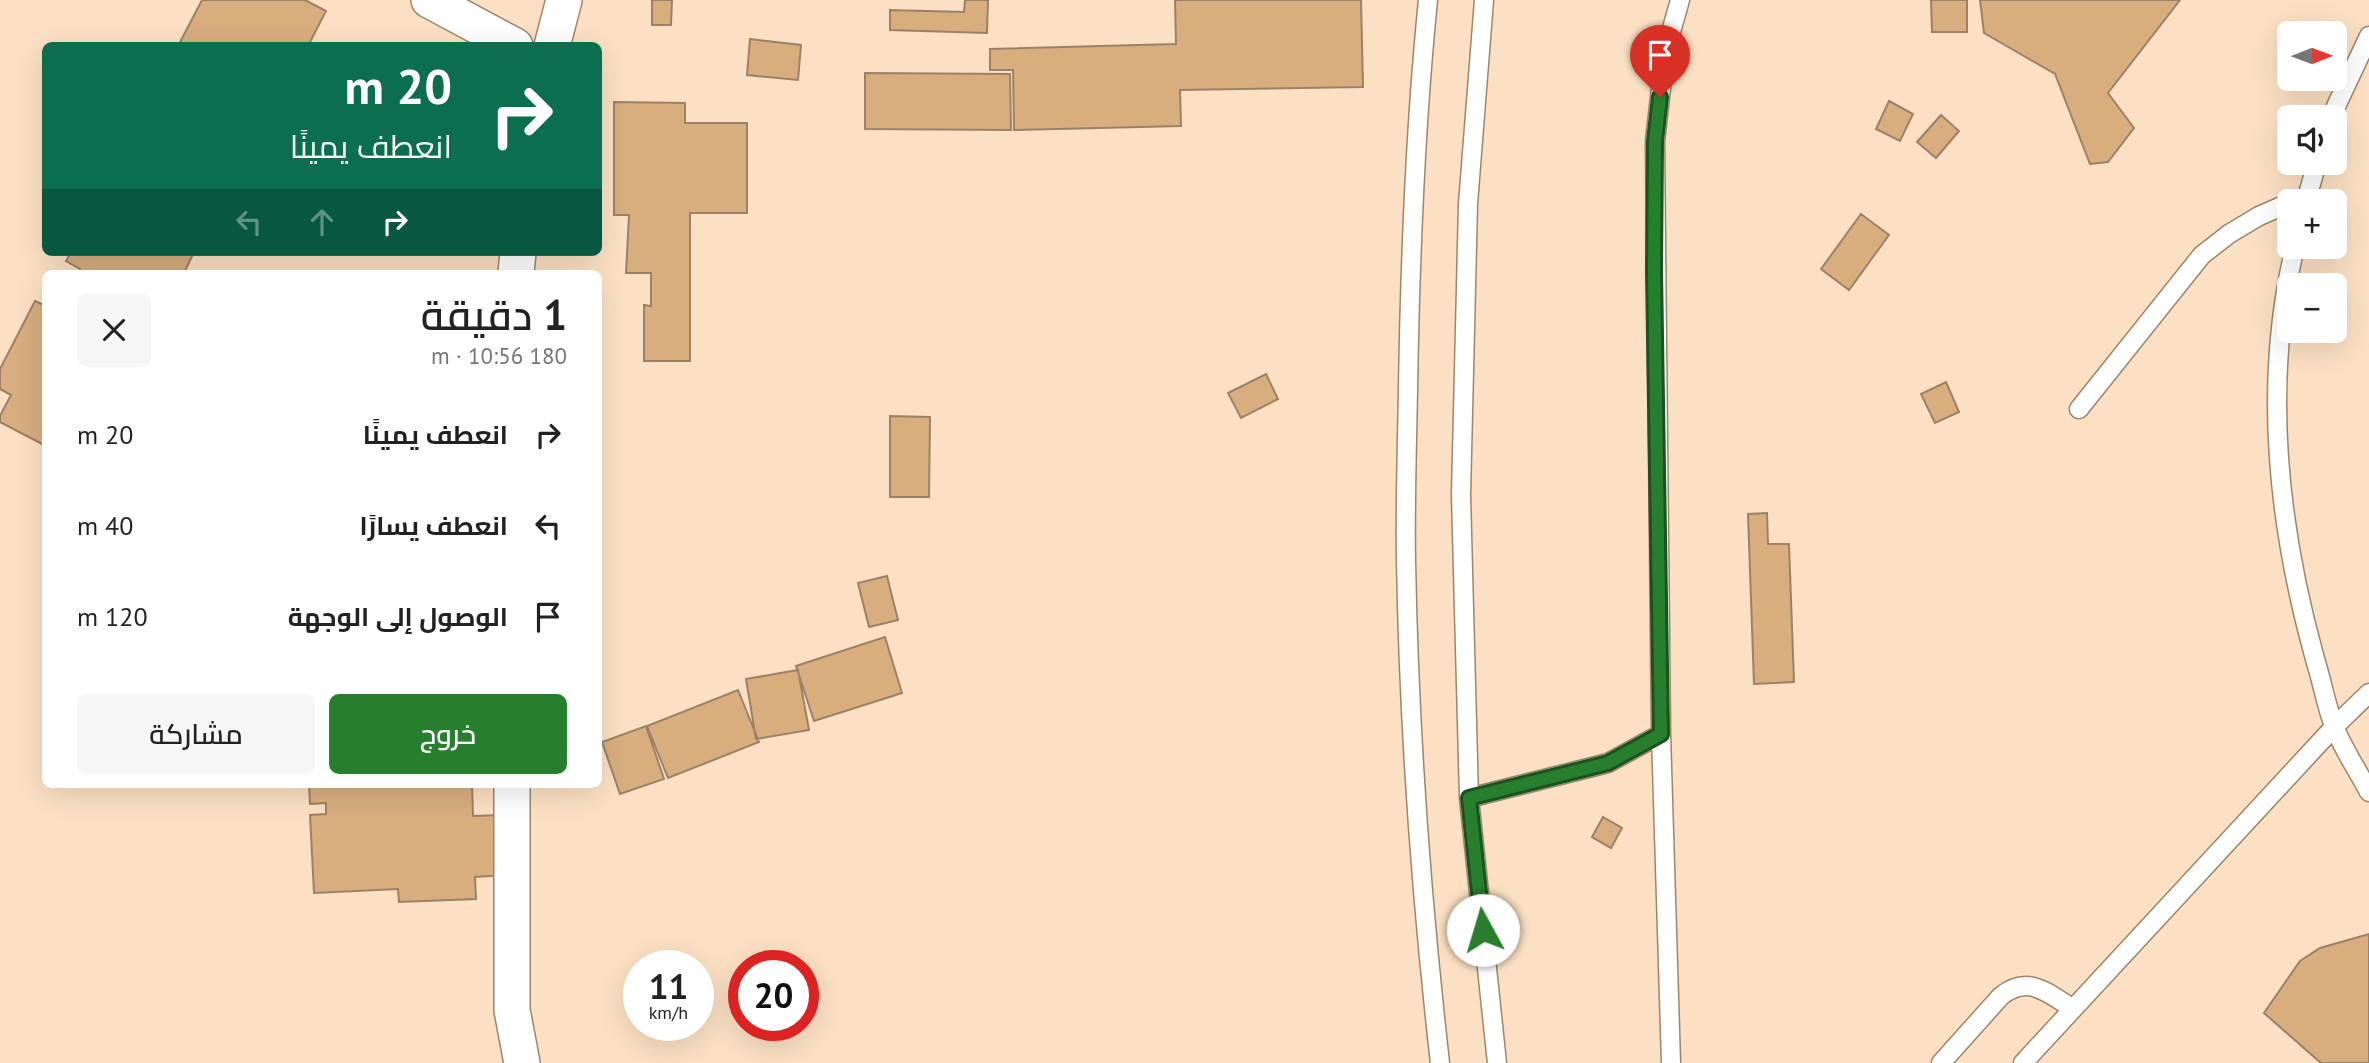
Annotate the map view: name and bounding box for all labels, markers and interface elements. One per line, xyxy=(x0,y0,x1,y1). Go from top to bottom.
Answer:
north arrow xyxy=(2277,21,2347,91)
map controls xyxy=(2277,21,2347,343)
pin xyxy=(1630,25,1690,97)
icon: arrive xyxy=(1641,36,1679,74)
text: 20 m xyxy=(345,54,452,118)
icon: right xyxy=(476,70,567,161)
button: sound xyxy=(2277,105,2347,175)
text: انعطف يمينًا xyxy=(290,125,452,167)
button: + xyxy=(2277,189,2347,259)
icon: left xyxy=(230,203,268,241)
icon: ahead xyxy=(303,203,341,241)
icon: right xyxy=(376,203,414,241)
button: − xyxy=(2277,273,2347,343)
text: 1 دقيقة xyxy=(421,287,567,342)
button: close xyxy=(77,293,151,367)
text: 180 m · 10:56 xyxy=(431,341,567,370)
icon: right xyxy=(529,416,567,454)
text: 20 m xyxy=(77,418,133,451)
text: انعطف يمينًا xyxy=(363,418,508,451)
icon: left xyxy=(529,507,567,545)
text: 40 m xyxy=(77,509,133,542)
text: انعطف يسارًا xyxy=(360,509,508,542)
icon: arrive xyxy=(529,598,567,636)
text: 120 m xyxy=(77,600,148,633)
text: الوصول إلى الوجهة xyxy=(288,600,508,633)
button: مشاركة xyxy=(77,694,315,774)
button: خروج xyxy=(329,694,567,774)
position arrow xyxy=(1446,893,1520,967)
speed limit sign: 20 xyxy=(728,950,819,1041)
text: 11 xyxy=(649,963,688,1009)
text: km/h xyxy=(649,1001,688,1024)

